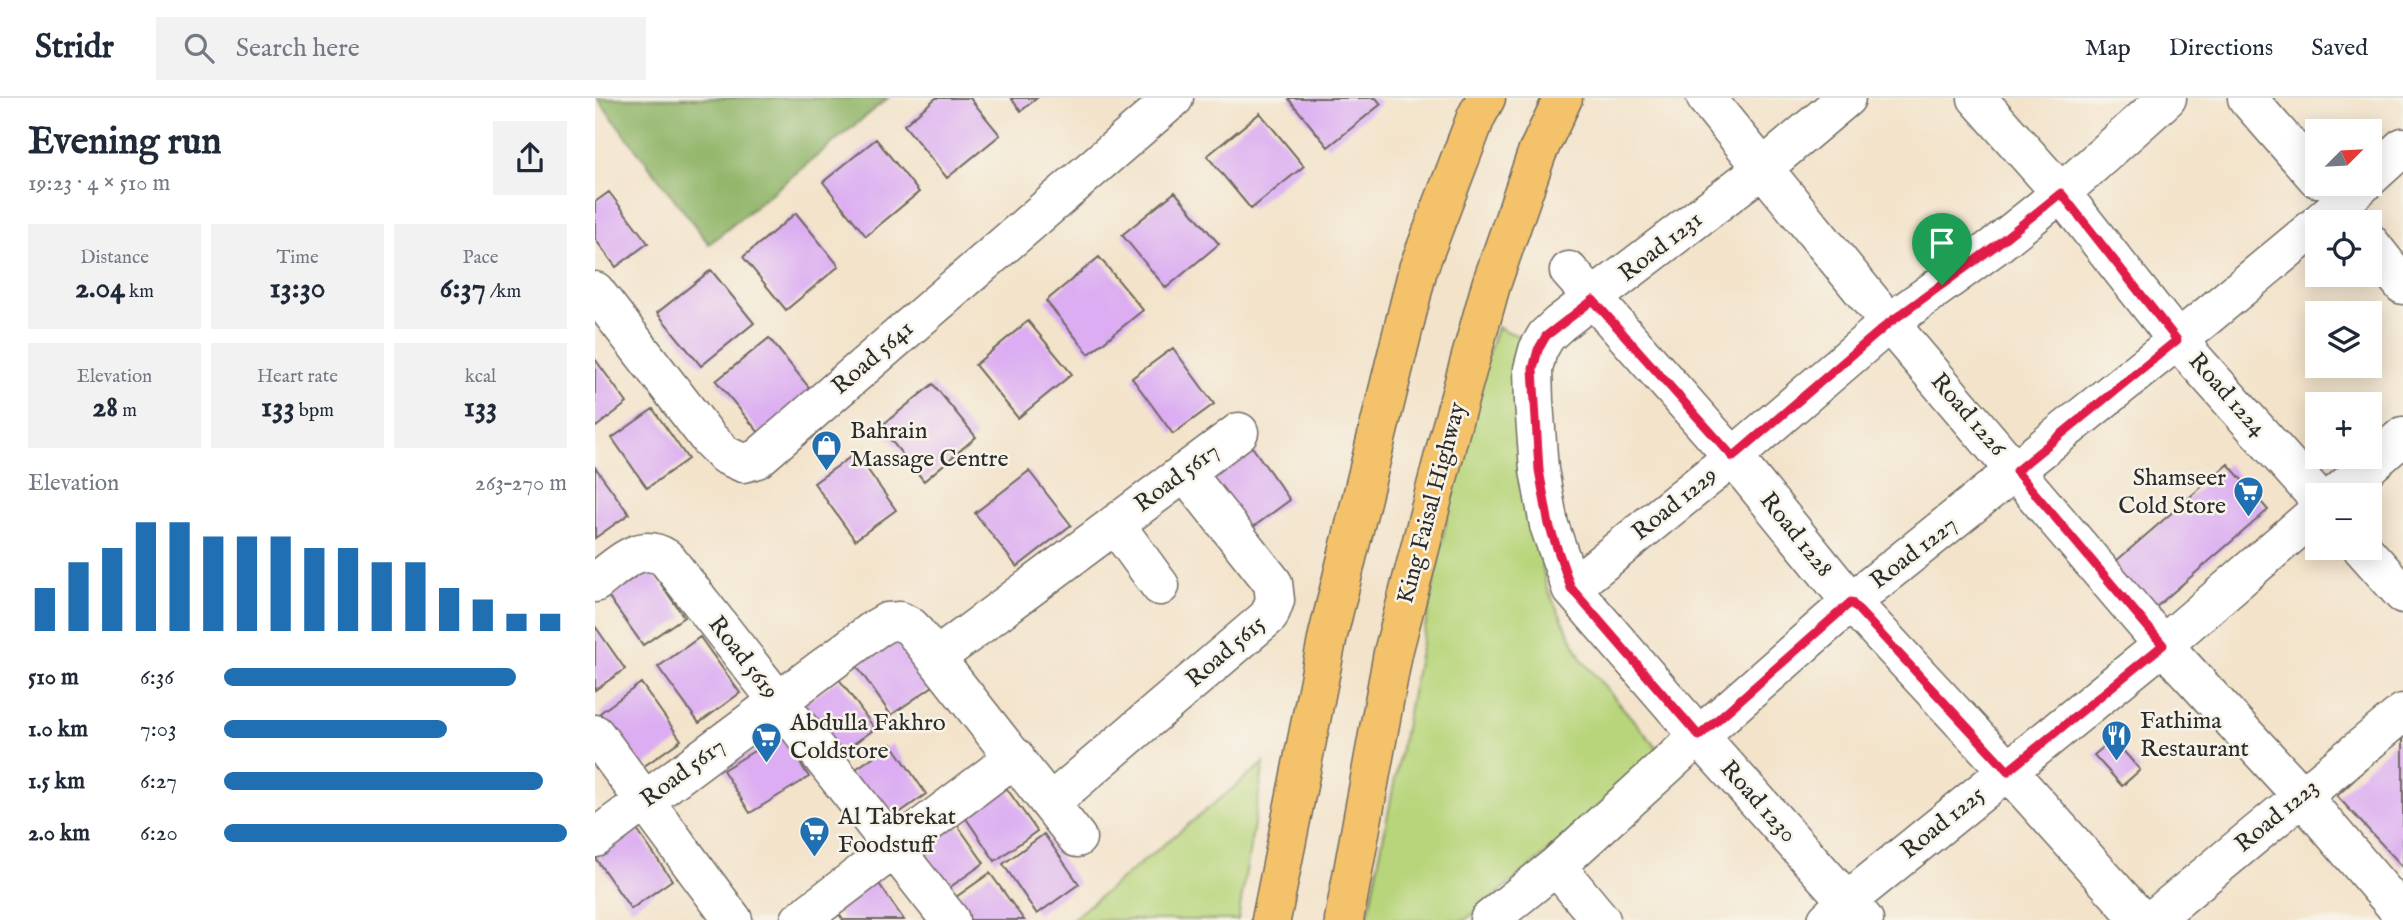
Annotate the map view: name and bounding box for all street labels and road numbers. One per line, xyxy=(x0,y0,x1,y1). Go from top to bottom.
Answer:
street label: Road 1231 xyxy=(1613,205,1709,289)
street label: Road 5641 xyxy=(825,314,921,402)
street label: Road 1224 xyxy=(2181,346,2273,444)
street label: Road 1226 xyxy=(1923,367,2013,464)
street label: King Faisal Highway xyxy=(1390,399,1474,607)
street label: Road 5617 xyxy=(1128,436,1226,520)
street label: Road 1229 xyxy=(1626,460,1724,548)
street label: Road 1228 xyxy=(1752,486,1840,584)
street label: Road 1227 xyxy=(1864,509,1964,597)
street label: Road 5615 xyxy=(1180,609,1273,695)
street label: Road 5619 xyxy=(701,610,785,706)
street label: Road 5617 xyxy=(634,731,732,815)
street label: Road 1230 xyxy=(1713,754,1803,850)
street label: Road 1223 xyxy=(2229,772,2325,860)
street label: Road 1225 xyxy=(1895,779,1992,866)

